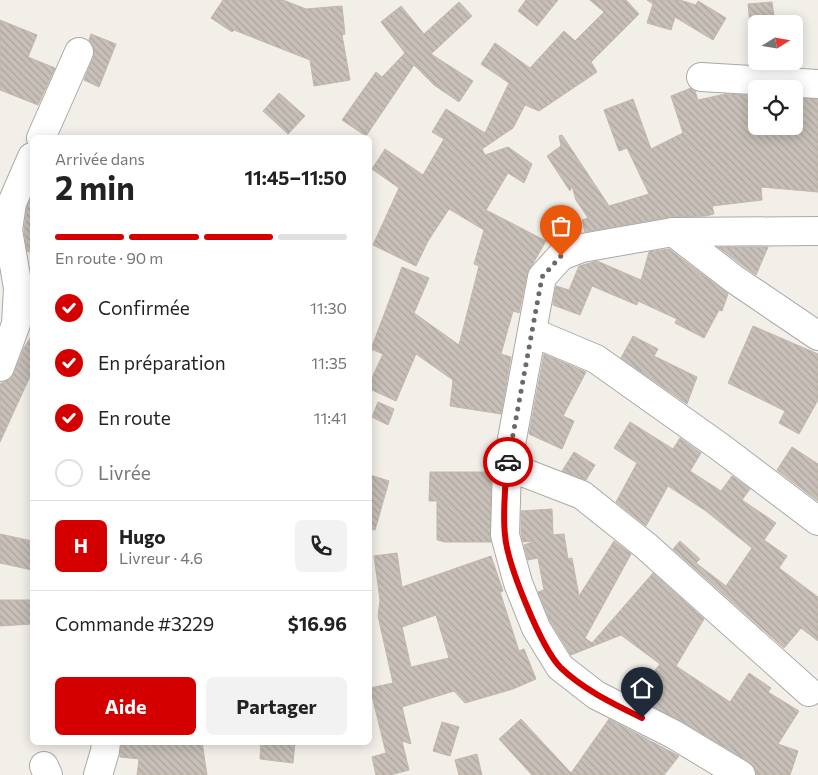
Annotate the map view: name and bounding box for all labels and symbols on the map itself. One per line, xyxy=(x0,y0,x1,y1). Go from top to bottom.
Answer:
north arrow xyxy=(748,15,802,70)
pin xyxy=(540,205,582,256)
courier xyxy=(483,437,533,487)
pin xyxy=(621,667,663,718)

